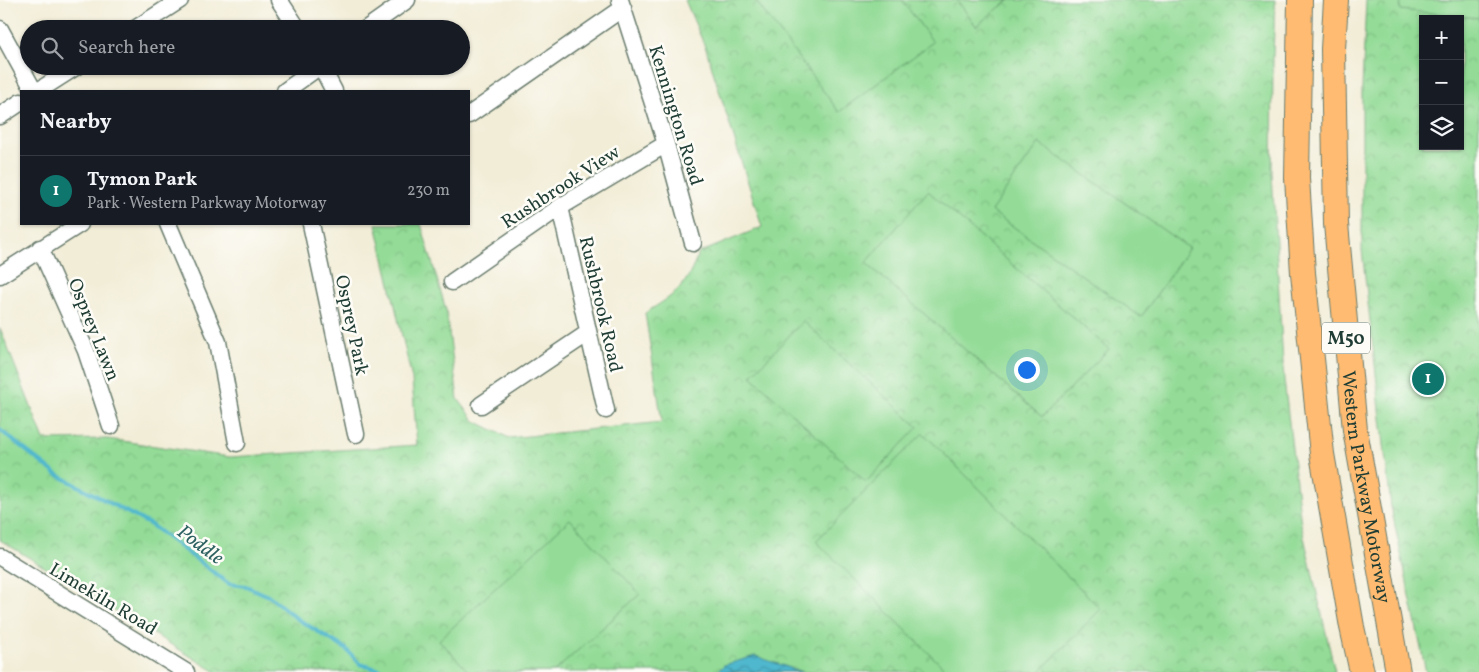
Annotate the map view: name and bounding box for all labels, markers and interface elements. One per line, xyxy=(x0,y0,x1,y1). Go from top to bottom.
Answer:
map controls xyxy=(1419,15,1464,150)
button: + xyxy=(1419,15,1464,60)
search box xyxy=(20,20,470,75)
icon: search xyxy=(38,34,66,62)
text: Search here xyxy=(78,35,175,61)
street label: Kennington Road xyxy=(641,42,709,189)
button: − xyxy=(1419,60,1464,105)
button: layers xyxy=(1419,105,1464,150)
text: Nearby xyxy=(40,108,111,137)
street label: Rushbrook View xyxy=(497,139,626,236)
text: Tymon Park xyxy=(87,167,197,193)
text: 1 xyxy=(53,180,59,202)
text: 230 m xyxy=(407,180,450,202)
text: Park · Western Parkway Motorway xyxy=(87,193,327,215)
street label: Rushbrook Road xyxy=(572,234,628,375)
street label: Osprey Park xyxy=(328,273,374,378)
street label: Osprey Lawn xyxy=(61,274,126,385)
road number: M50 xyxy=(1322,322,1370,353)
your location xyxy=(1014,357,1040,383)
pin: 1 xyxy=(1412,360,1444,398)
street label: Western Parkway Motorway xyxy=(1335,370,1397,606)
water label: Poddle xyxy=(171,519,230,573)
street label: Limekiln Road xyxy=(44,557,162,642)

